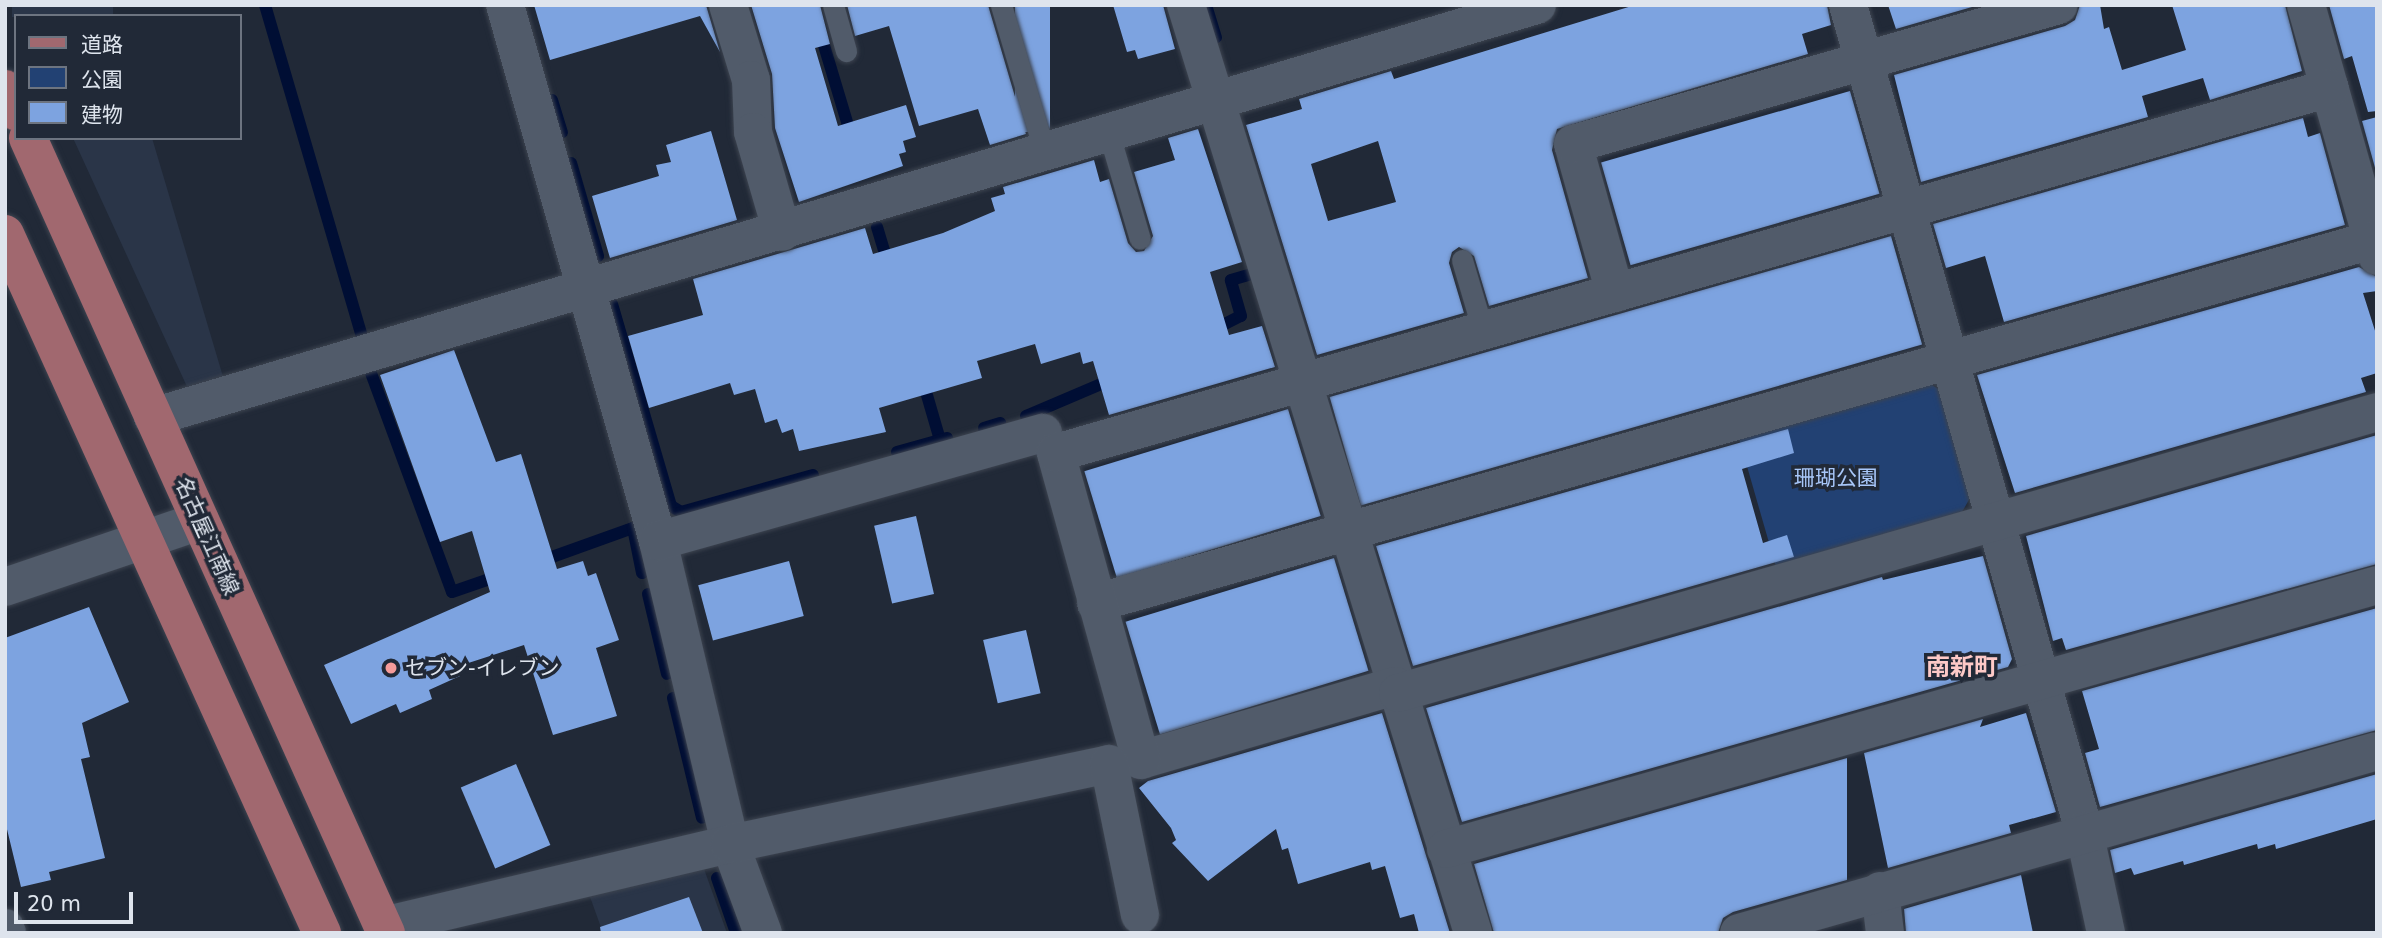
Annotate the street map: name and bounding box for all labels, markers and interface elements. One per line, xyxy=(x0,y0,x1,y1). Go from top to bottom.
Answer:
legend xyxy=(14,14,242,140)
text: 道路 xyxy=(81,33,123,57)
text: 公園 xyxy=(81,68,123,92)
text: 建物 xyxy=(81,103,123,127)
park label: 珊瑚公園 xyxy=(1794,465,1878,491)
street label: 名古屋江南線 xyxy=(170,473,244,599)
district label: 南新町 xyxy=(1926,654,1998,682)
place label: セブン-イレブン xyxy=(405,655,560,681)
marker: セブン-イレブン xyxy=(383,660,399,676)
scale bar xyxy=(18,878,136,922)
text: 20 m xyxy=(27,892,81,916)

